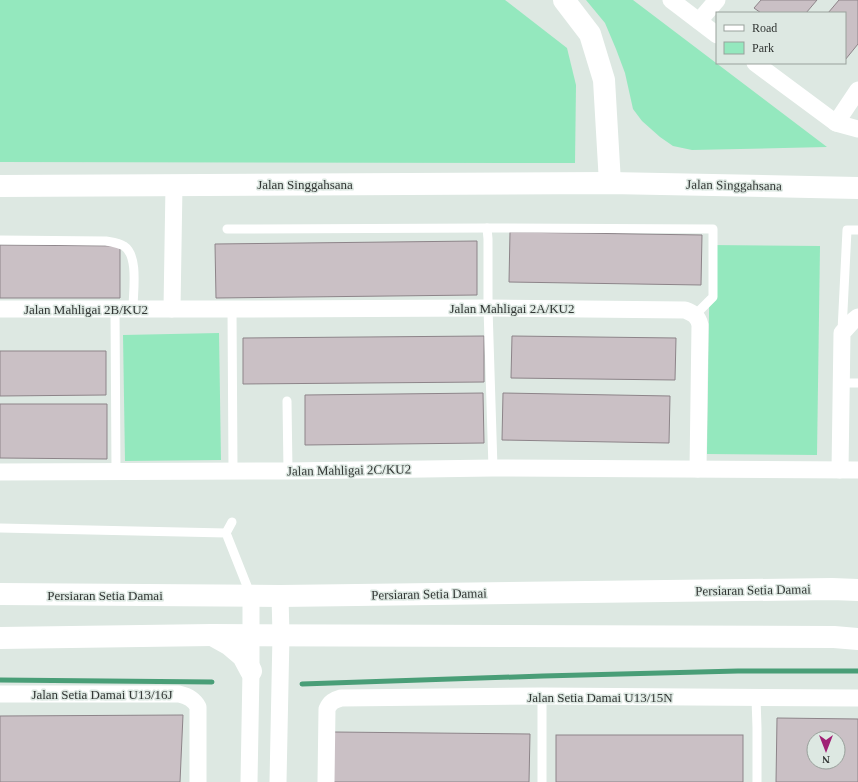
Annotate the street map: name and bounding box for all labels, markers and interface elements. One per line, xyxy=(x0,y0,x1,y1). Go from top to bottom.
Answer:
legend xyxy=(716,12,846,64)
text: Road xyxy=(752,21,777,35)
text: Park xyxy=(752,41,774,55)
street label: Jalan Singgahsana xyxy=(257,177,353,192)
street label: Jalan Singgahsana xyxy=(686,177,782,193)
street label: Jalan Mahligai 2A/KU2 xyxy=(450,301,574,316)
street label: Jalan Mahligai 2B/KU2 xyxy=(24,302,148,317)
street label: Jalan Mahligai 2C/KU2 xyxy=(287,461,411,479)
street label: Persiaran Setia Damai xyxy=(695,581,811,599)
street label: Persiaran Setia Damai xyxy=(371,585,487,603)
street label: Persiaran Setia Damai xyxy=(47,588,163,603)
street label: Jalan Setia Damai U13/16J xyxy=(31,687,173,702)
street label: Jalan Setia Damai U13/15N xyxy=(527,690,673,705)
north arrow xyxy=(806,730,846,770)
text: N xyxy=(822,754,830,766)

